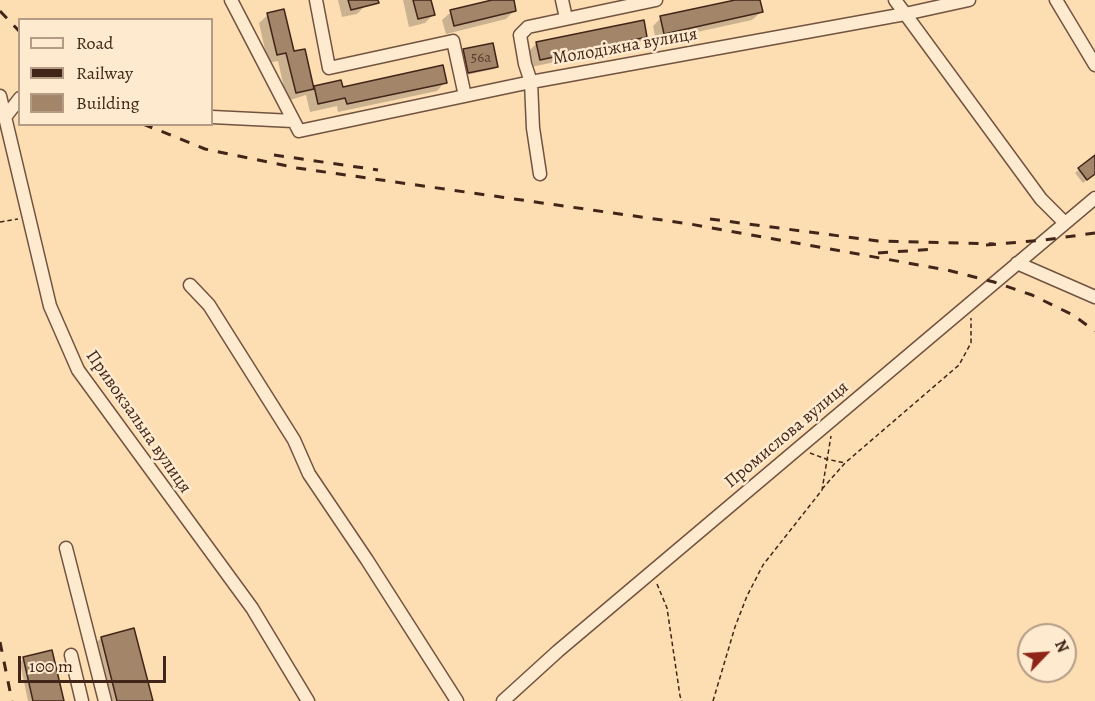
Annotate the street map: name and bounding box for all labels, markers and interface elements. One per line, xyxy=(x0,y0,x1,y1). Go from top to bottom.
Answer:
legend xyxy=(18,18,213,126)
street label: Молодіжна вулиця xyxy=(551,24,699,70)
text: Road xyxy=(76,31,113,55)
house number: 56а xyxy=(471,49,491,67)
text: Railway xyxy=(76,61,133,85)
text: Building xyxy=(76,91,140,115)
street label: Привокзальна вулиця xyxy=(80,346,196,498)
street label: Промислова вулиця xyxy=(721,377,853,493)
north arrow xyxy=(1017,623,1077,683)
text: N xyxy=(1049,636,1074,656)
scale bar xyxy=(21,644,170,682)
text: 100 m xyxy=(29,654,73,678)

